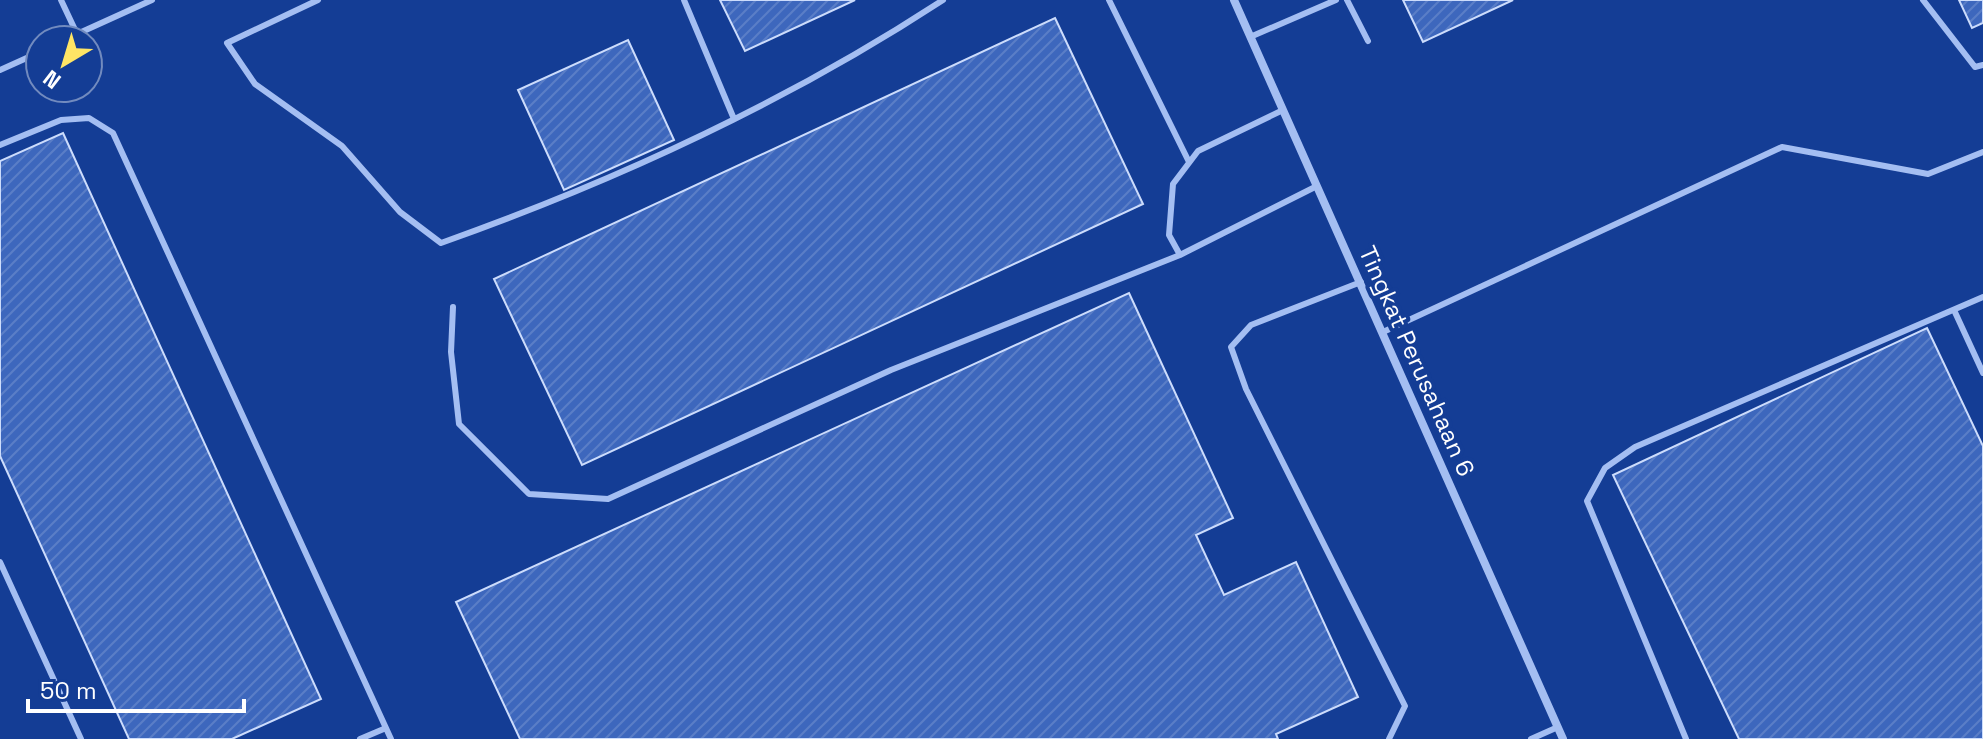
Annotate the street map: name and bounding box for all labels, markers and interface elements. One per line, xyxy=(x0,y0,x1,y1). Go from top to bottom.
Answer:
north arrow xyxy=(24,24,104,104)
text: N xyxy=(37,64,66,95)
street label: Tingkat Perusahaan 6 xyxy=(1352,241,1482,481)
scale bar xyxy=(28,663,244,713)
text: 50 m xyxy=(40,675,97,706)

